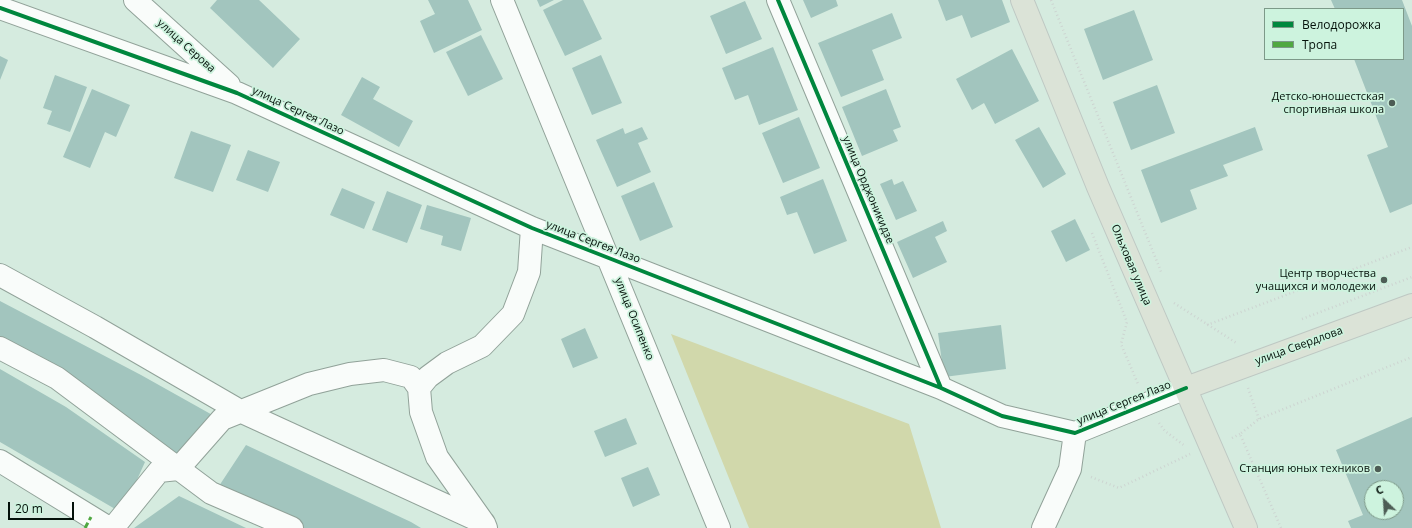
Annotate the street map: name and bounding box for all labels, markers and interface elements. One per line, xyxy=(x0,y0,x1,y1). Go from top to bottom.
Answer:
legend xyxy=(1264,8,1404,60)
street label: улица Серова xyxy=(154,16,218,76)
text: Велодорожка xyxy=(1302,16,1381,33)
text: Тропа xyxy=(1302,36,1337,53)
street label: улица Сергея Лазо xyxy=(250,84,346,138)
place label: Детско-юношестская спортивная школа xyxy=(1272,90,1384,116)
marker: Детско-юношестская спортивная школа xyxy=(1387,98,1397,108)
street label: улица Орджоникидзе xyxy=(839,134,897,246)
street label: улица Сергея Лазо xyxy=(544,218,642,266)
street label: Ольховая улица xyxy=(1108,222,1154,308)
place label: Центр творчества учащихся и молодежи xyxy=(1256,267,1376,293)
marker: Центр творчества учащихся и молодежи xyxy=(1379,275,1389,285)
street label: улица Осипенко xyxy=(611,276,657,362)
street label: улица Свердлова xyxy=(1253,324,1345,368)
street label: улица Сергея Лазо xyxy=(1075,378,1173,428)
place label: Станция юных техников xyxy=(1239,462,1370,476)
marker: Станция юных техников xyxy=(1373,464,1383,474)
north arrow xyxy=(1364,480,1404,520)
text: С xyxy=(1373,481,1385,498)
scale bar xyxy=(10,494,76,520)
text: 20 m xyxy=(15,500,43,517)

